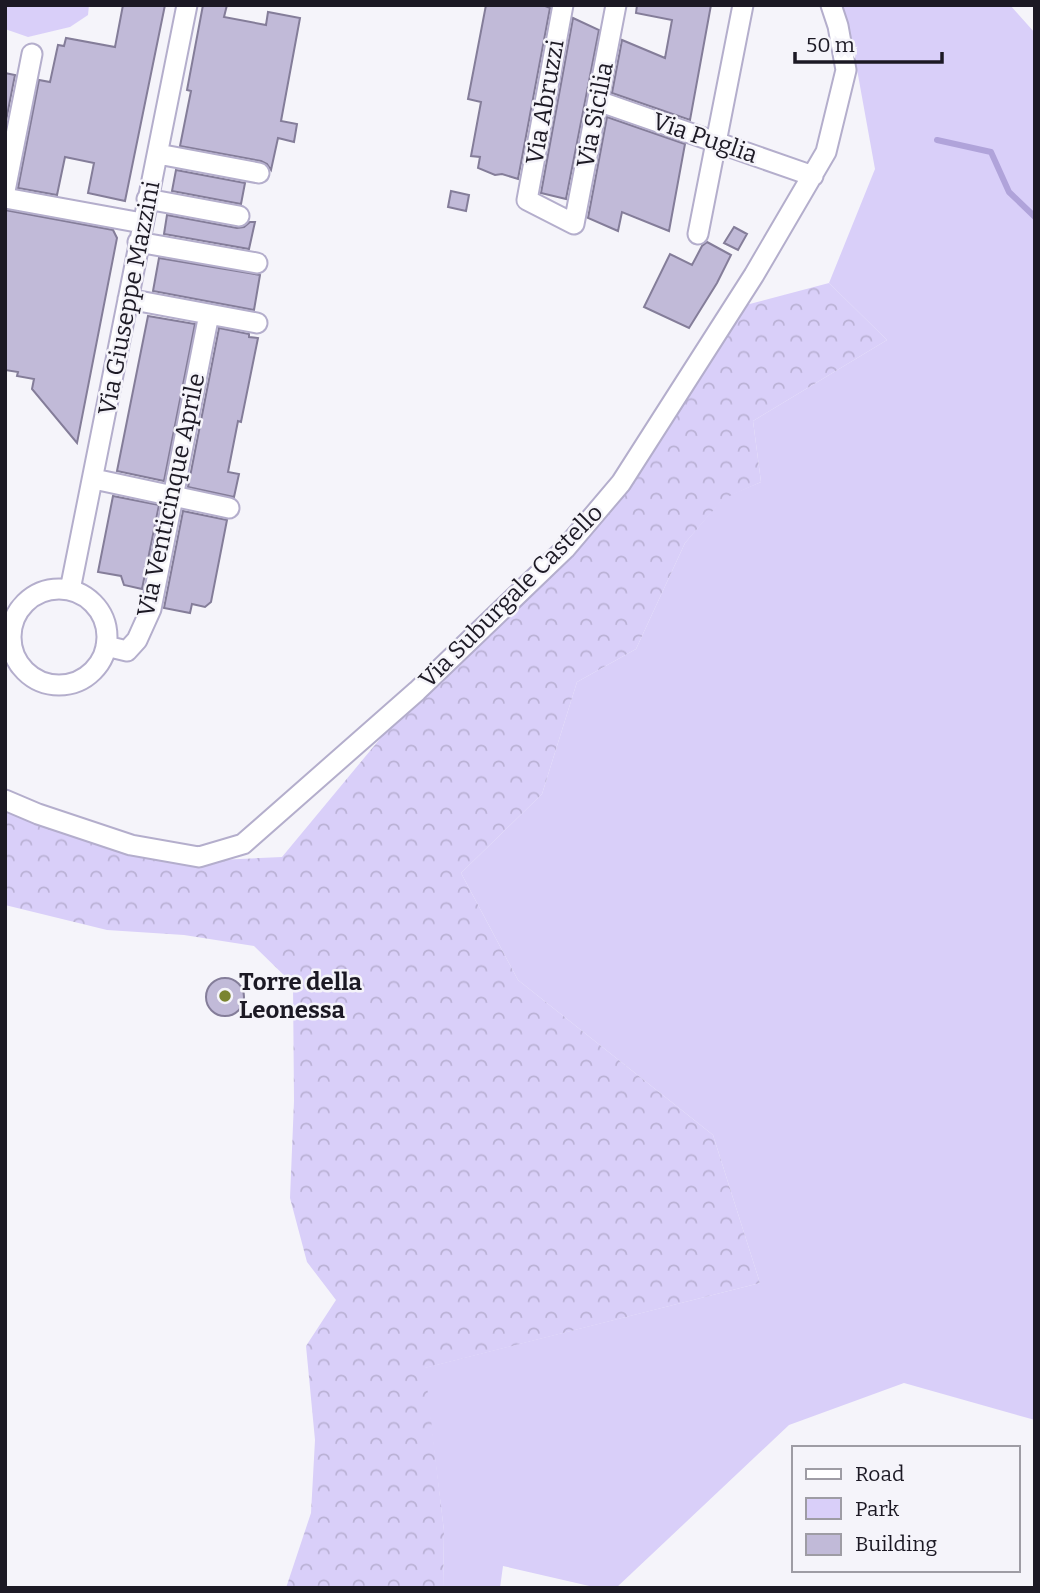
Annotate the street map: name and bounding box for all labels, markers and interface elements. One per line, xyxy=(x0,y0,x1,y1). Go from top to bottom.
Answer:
scale bar xyxy=(795,21,942,65)
text: 50 m xyxy=(806,32,855,58)
street label: Via Abruzzi xyxy=(520,37,570,167)
street label: Via Sicilia xyxy=(571,60,619,170)
street label: Via Puglia xyxy=(649,107,761,169)
street label: Via Giuseppe Mazzini xyxy=(93,179,165,417)
street label: Via Venticinque Aprile xyxy=(131,370,211,620)
street label: Via Suburgale Castello xyxy=(413,498,609,694)
place label: Torre della Leonessa xyxy=(239,968,362,1024)
marker: Torre della Leonessa xyxy=(217,988,233,1004)
legend xyxy=(792,1446,1019,1572)
text: Road xyxy=(855,1461,904,1487)
text: Park xyxy=(855,1496,899,1522)
text: Building xyxy=(855,1531,938,1557)

